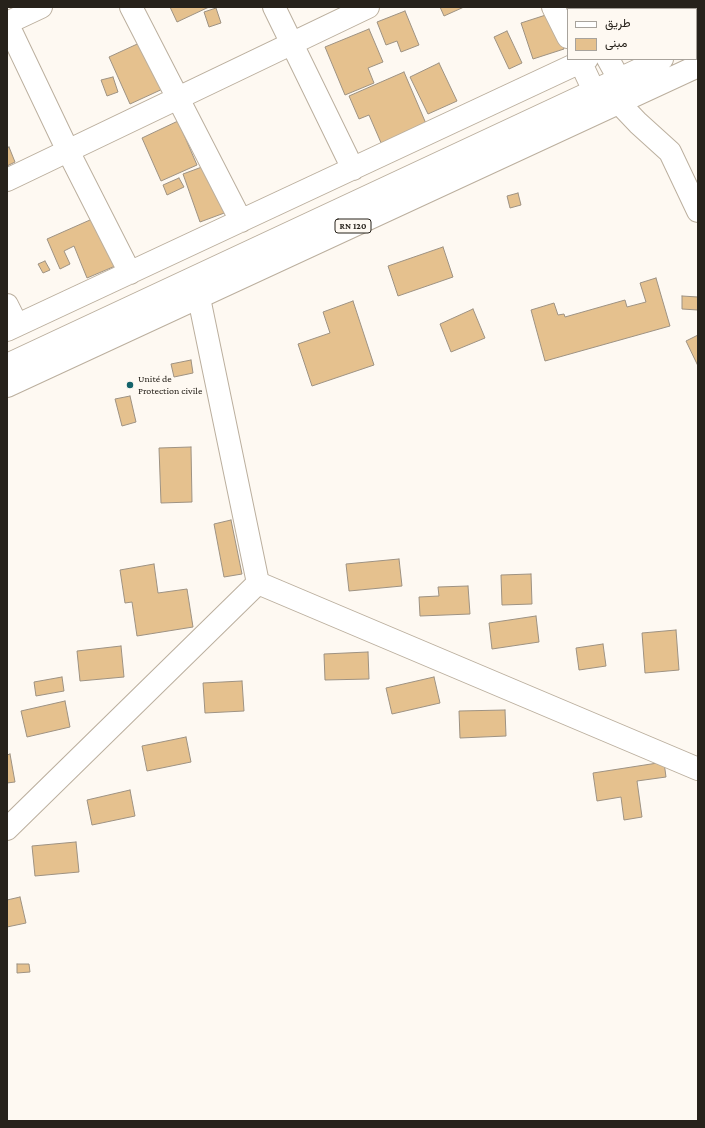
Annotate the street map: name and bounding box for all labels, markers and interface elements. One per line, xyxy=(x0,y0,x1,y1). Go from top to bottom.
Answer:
legend xyxy=(567,8,697,60)
text: طريق xyxy=(605,16,630,30)
text: مبنى xyxy=(605,36,627,50)
road number: RN 120 xyxy=(335,219,371,233)
place label: Unité de Protection civile xyxy=(138,373,202,396)
marker: Unité de Protection civile xyxy=(125,380,135,390)

